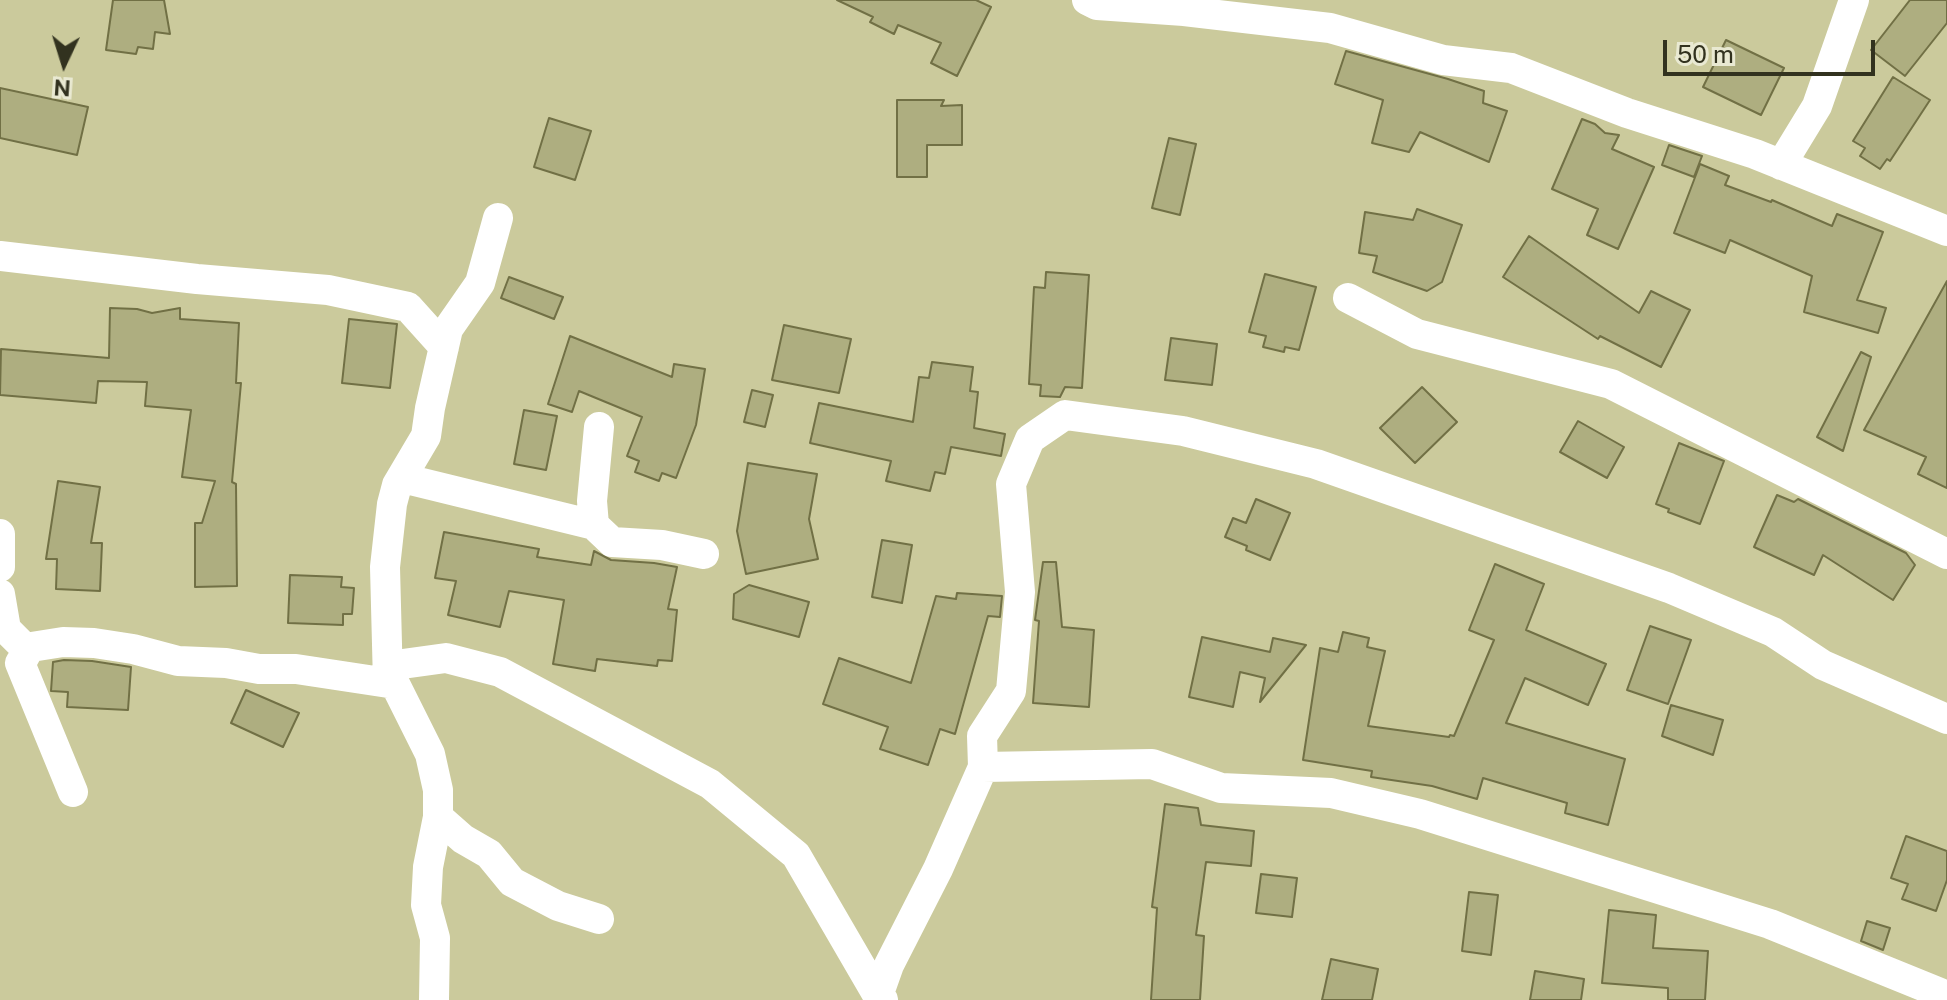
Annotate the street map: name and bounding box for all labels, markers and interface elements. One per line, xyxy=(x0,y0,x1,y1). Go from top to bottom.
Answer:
north arrow xyxy=(24,24,104,104)
scale bar xyxy=(1667,24,1879,74)
text: 50 m xyxy=(1677,40,1734,68)
text: N xyxy=(53,74,72,102)

